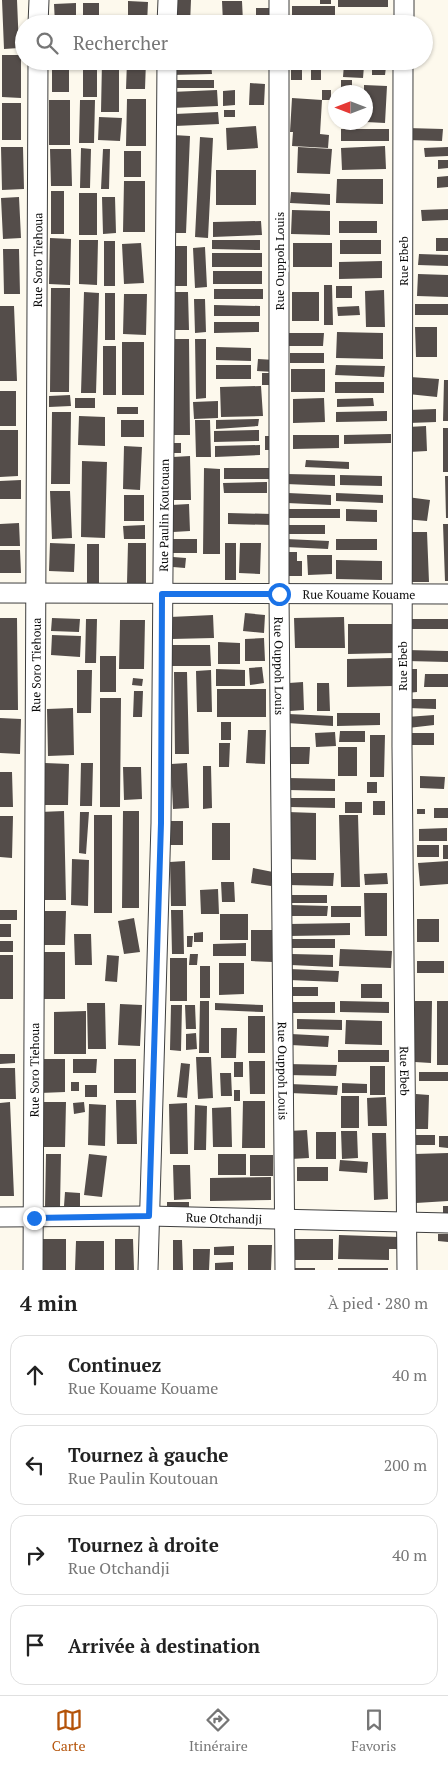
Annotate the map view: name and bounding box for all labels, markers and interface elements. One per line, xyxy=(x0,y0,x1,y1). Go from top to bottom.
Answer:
search box xyxy=(15,15,433,70)
icon: search xyxy=(33,29,61,57)
text: Rechercher xyxy=(73,30,168,55)
north arrow xyxy=(328,85,373,130)
street label: Rue Ouppoh Louis xyxy=(272,212,287,310)
street label: Rue Soro Tiehoua xyxy=(29,213,45,307)
street label: Rue Ebeb xyxy=(396,236,411,286)
street label: Rue Paulin Koutouan xyxy=(155,459,171,572)
route start xyxy=(268,583,291,606)
street label: Rue Kouame Kouame xyxy=(303,586,415,601)
street label: Rue Ouppoh Louis xyxy=(272,617,288,715)
street label: Rue Soro Tiehoua xyxy=(28,618,43,712)
street label: Rue Ebeb xyxy=(395,641,410,691)
street label: Rue Ouppoh Louis xyxy=(275,1022,291,1120)
street label: Rue Soro Tiehoua xyxy=(26,1023,42,1117)
street label: Rue Ebeb xyxy=(397,1046,413,1096)
route end xyxy=(23,1207,46,1230)
street label: Rue Otchandji xyxy=(186,1209,263,1226)
text: 4 min xyxy=(20,1289,77,1317)
text: À pied · 280 m xyxy=(328,1292,428,1314)
text: Continuez xyxy=(68,1352,161,1377)
icon: ahead xyxy=(21,1361,49,1389)
text: 40 m xyxy=(392,1364,427,1386)
text: Rue Kouame Kouame xyxy=(68,1377,218,1399)
text: Tournez à gauche xyxy=(68,1442,229,1467)
icon: left xyxy=(21,1451,49,1479)
text: 200 m xyxy=(384,1454,427,1476)
text: Rue Paulin Koutouan xyxy=(68,1467,218,1489)
text: Tournez à droite xyxy=(68,1532,219,1557)
icon: right xyxy=(21,1541,49,1569)
text: 40 m xyxy=(392,1544,427,1566)
text: Rue Otchandji xyxy=(68,1557,170,1579)
icon: arrive xyxy=(21,1631,49,1659)
text: Arrivée à destination xyxy=(68,1633,260,1658)
tab: Carte xyxy=(52,1706,85,1755)
tab: Itinéraire xyxy=(189,1706,248,1755)
tab: Favoris xyxy=(351,1706,396,1755)

